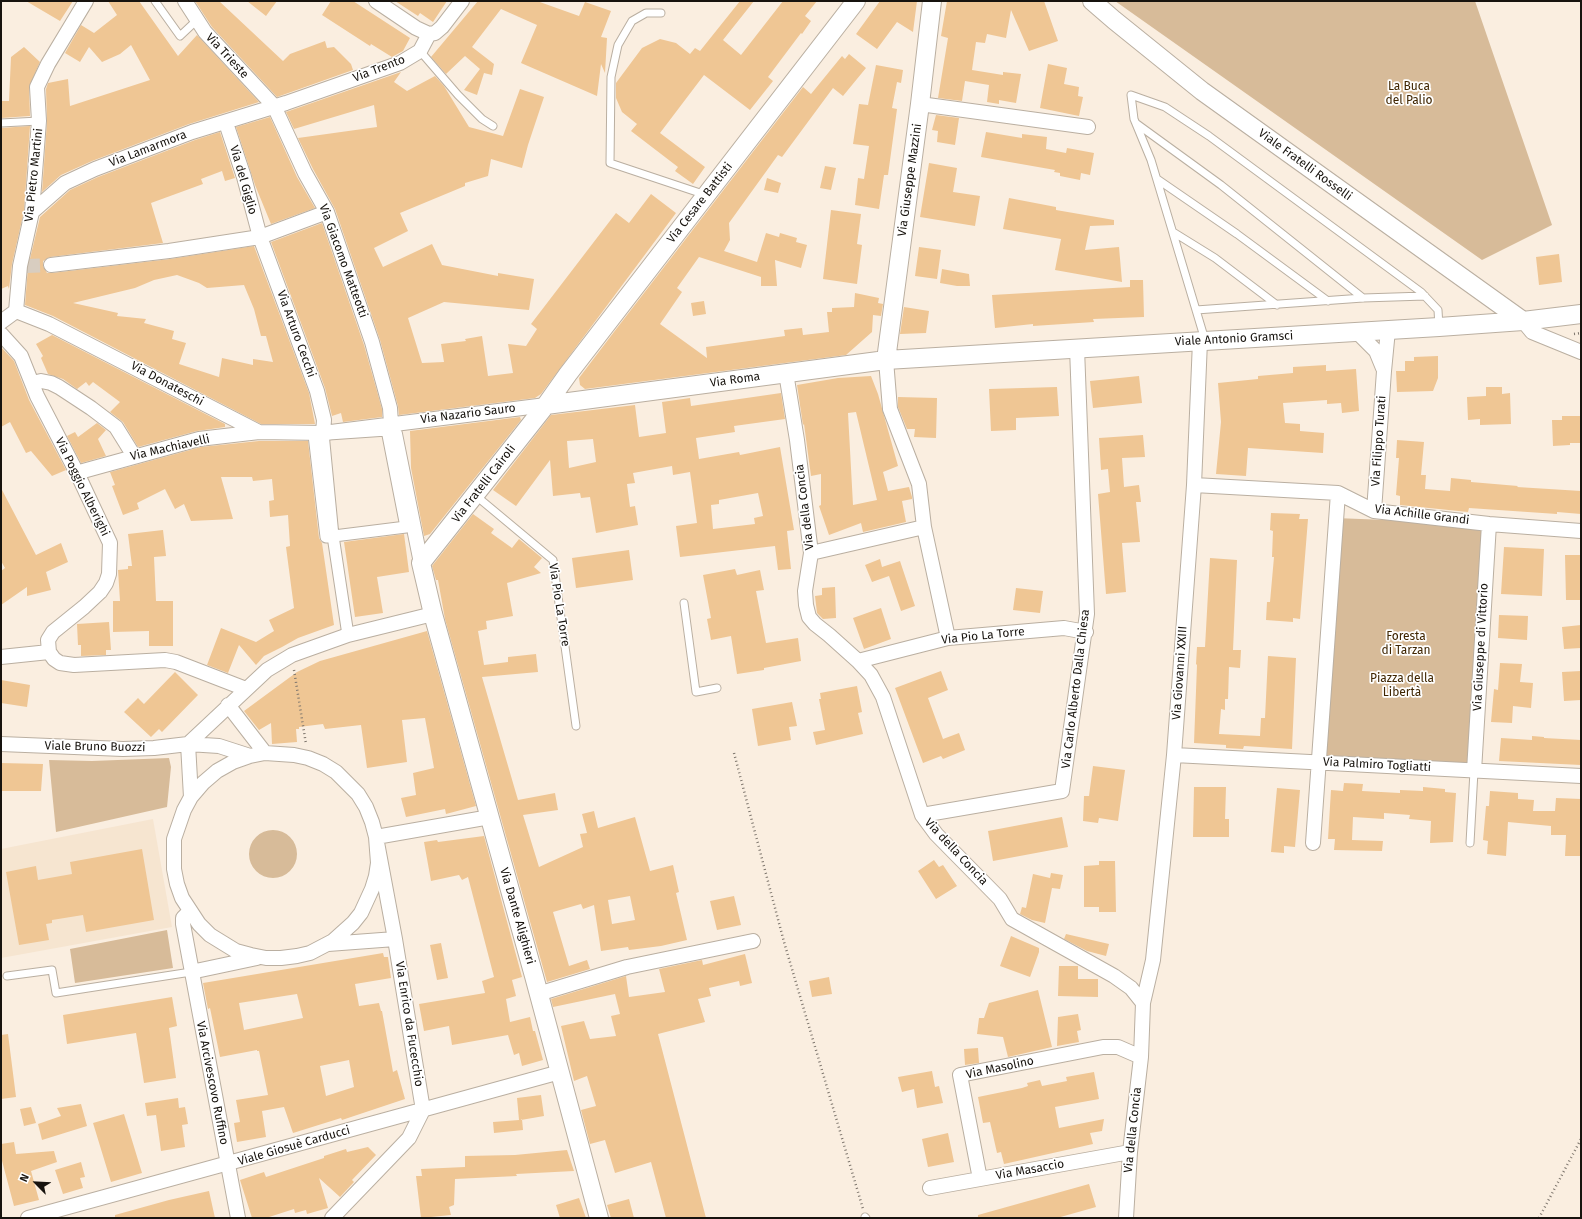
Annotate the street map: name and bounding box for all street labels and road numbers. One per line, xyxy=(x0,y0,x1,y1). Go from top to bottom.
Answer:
street label: Via Trieste xyxy=(202,30,252,82)
street label: Via Trento xyxy=(351,52,407,86)
street label: Via Giuseppe Mazzini xyxy=(895,123,925,237)
street label: Viale Fratelli Rosselli xyxy=(1255,126,1355,204)
street label: Via Pietro Martini xyxy=(22,127,46,223)
street label: Via Lamarmora xyxy=(107,128,189,170)
street label: Via del Giglio xyxy=(226,144,260,216)
street label: Via Cesare Battisti xyxy=(664,160,736,246)
street label: Via Giacomo Matteotti xyxy=(316,202,370,320)
street label: Via Arturo Cecchi xyxy=(274,288,318,380)
street label: Viale Antonio Gramsci xyxy=(1174,329,1294,349)
street label: Via Donateschi xyxy=(128,359,206,409)
street label: Via Roma xyxy=(709,369,761,391)
street label: Via Filippo Turati xyxy=(1369,395,1389,487)
street label: Via Nazario Sauro xyxy=(420,401,516,427)
street label: Via Machiavelli xyxy=(129,432,211,464)
street label: Via Poggio Alberighi xyxy=(52,435,112,539)
street label: Via Fratelli Cairoli xyxy=(449,442,519,526)
street label: Via della Concia xyxy=(793,463,817,551)
street label: Via Achille Grandi xyxy=(1374,502,1470,528)
street label: Via Pio La Torre xyxy=(545,562,573,648)
street label: Via Giuseppe di Vittorio xyxy=(1470,583,1492,711)
street label: Via Carlo Alberto Dalla Chiesa xyxy=(1059,608,1093,770)
street label: Via Pio La Torre xyxy=(941,624,1025,648)
street label: Via Giovanni XXIII xyxy=(1170,626,1190,720)
street label: Viale Bruno Buozzi xyxy=(44,739,146,755)
street label: Via Palmiro Togliatti xyxy=(1322,755,1432,775)
street label: Via della Concia xyxy=(921,816,991,888)
street label: Via Dante Alighieri xyxy=(496,866,538,966)
street label: Via Enrico da Fucecchio xyxy=(392,960,426,1088)
street label: Via Arcivescovo Ruffino xyxy=(193,1020,231,1146)
street label: Via Masolino xyxy=(965,1054,1035,1082)
street label: Via della Concia xyxy=(1121,1086,1145,1174)
street label: Viale Giosuè Carducci xyxy=(236,1123,352,1169)
street label: Via Masaccio xyxy=(995,1157,1065,1183)

